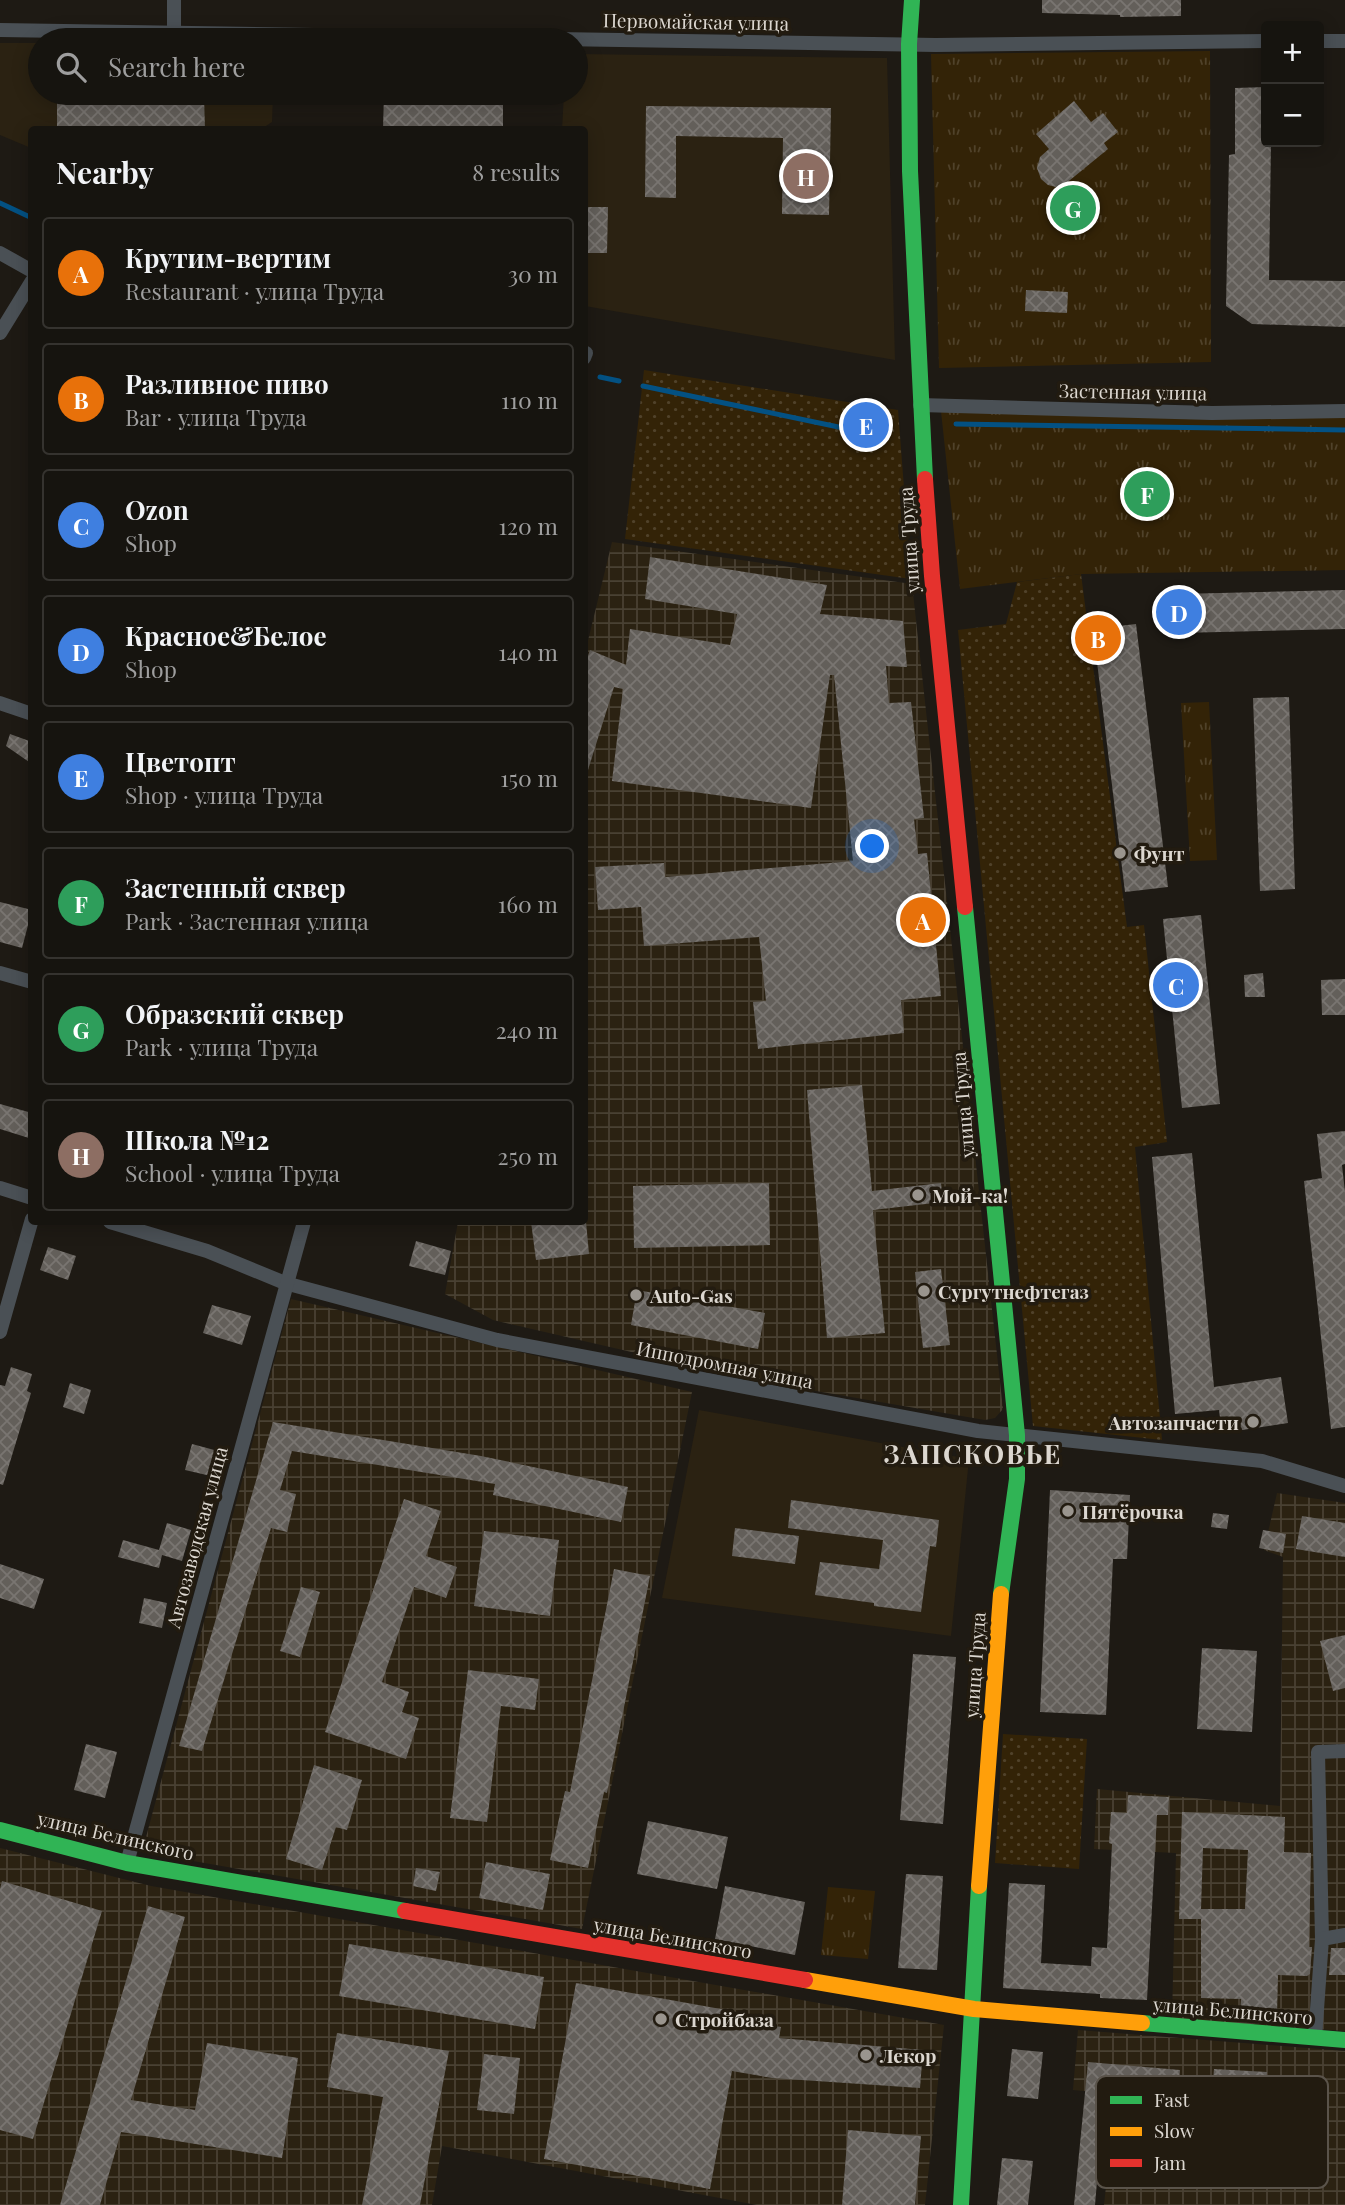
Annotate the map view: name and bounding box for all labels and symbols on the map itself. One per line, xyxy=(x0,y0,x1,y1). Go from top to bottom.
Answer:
street label: Первомайская улица xyxy=(603,6,790,36)
pin: H xyxy=(783,150,829,202)
pin: G xyxy=(1050,182,1096,234)
street label: Застенная улица xyxy=(1059,377,1208,405)
pin: E xyxy=(843,399,889,451)
pin: F xyxy=(1124,468,1170,520)
street label: улица Труда xyxy=(891,486,925,595)
pin: D xyxy=(1156,586,1202,638)
pin: B xyxy=(1075,612,1121,664)
your location xyxy=(855,829,889,863)
place label: Фунт xyxy=(1134,840,1185,866)
marker: Фунт xyxy=(1112,845,1128,861)
pin: A xyxy=(900,894,946,946)
pin: C xyxy=(1153,959,1199,1011)
street label: улица Труда xyxy=(944,1050,980,1160)
place label: Мой-ка! xyxy=(932,1182,1008,1208)
marker: Мой-ка! xyxy=(910,1187,926,1203)
place label: Сургутнефтегаз xyxy=(938,1278,1089,1304)
place label: Auto-Gas xyxy=(649,1282,733,1308)
marker: Сургутнефтегаз xyxy=(916,1283,932,1299)
marker: Auto-Gas xyxy=(628,1287,644,1303)
street label: Ипподромная улица xyxy=(634,1334,816,1394)
place label: Автозапчасти xyxy=(1107,1409,1239,1435)
marker: Автозапчасти xyxy=(1245,1414,1261,1430)
district label: ЗАПСКОВЬЕ xyxy=(884,1436,1062,1471)
street label: Автозаводская улица xyxy=(159,1443,233,1632)
place label: Пятёрочка xyxy=(1082,1498,1184,1524)
marker: Пятёрочка xyxy=(1060,1503,1076,1519)
street label: улица Труда xyxy=(957,1611,991,1720)
street label: улица Белинского xyxy=(34,1804,197,1866)
street label: улица Белинского xyxy=(591,1910,754,1964)
street label: улица Белинского xyxy=(1151,1990,1314,2030)
place label: Стройбаза xyxy=(675,2006,774,2032)
marker: Стройбаза xyxy=(653,2011,669,2027)
place label: Лекор xyxy=(879,2042,937,2068)
marker: Лекор xyxy=(858,2047,874,2063)
legend xyxy=(1096,2076,1328,2188)
text: Fast xyxy=(1154,2086,1190,2112)
text: Slow xyxy=(1154,2117,1195,2143)
text: Jam xyxy=(1153,2149,1186,2175)

